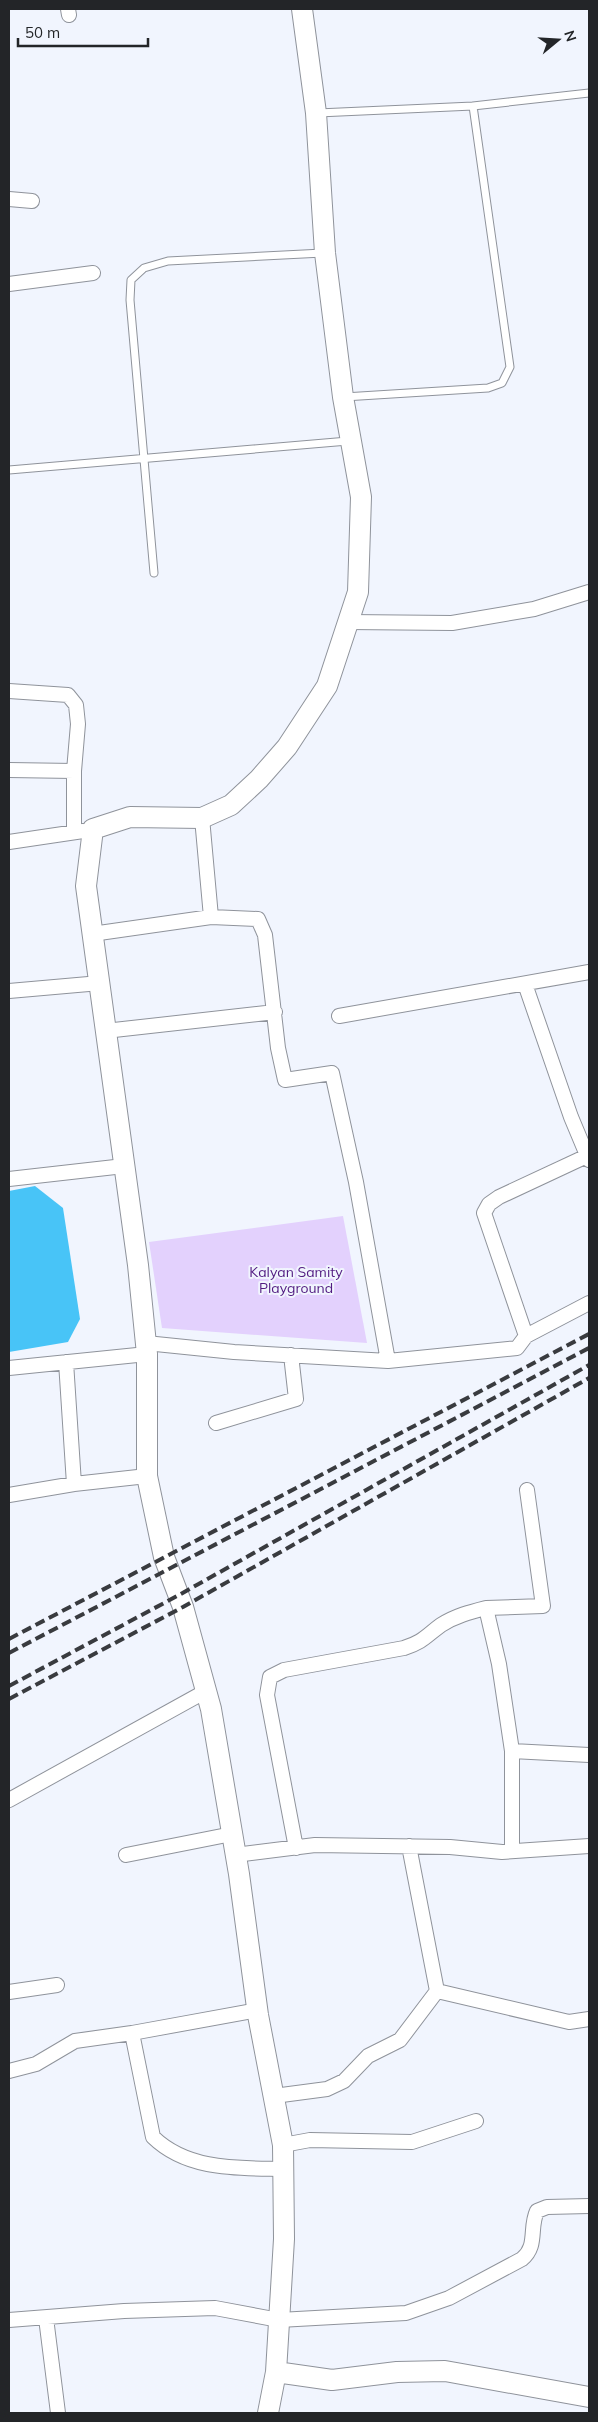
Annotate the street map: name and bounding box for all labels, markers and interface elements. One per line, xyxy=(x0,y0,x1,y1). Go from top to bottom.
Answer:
scale bar xyxy=(18,15,148,47)
north arrow xyxy=(533,15,583,65)
text: 50 m xyxy=(25,23,60,42)
text: N xyxy=(560,28,581,44)
park label: Kalyan Samity Playground xyxy=(249,1263,343,1297)

